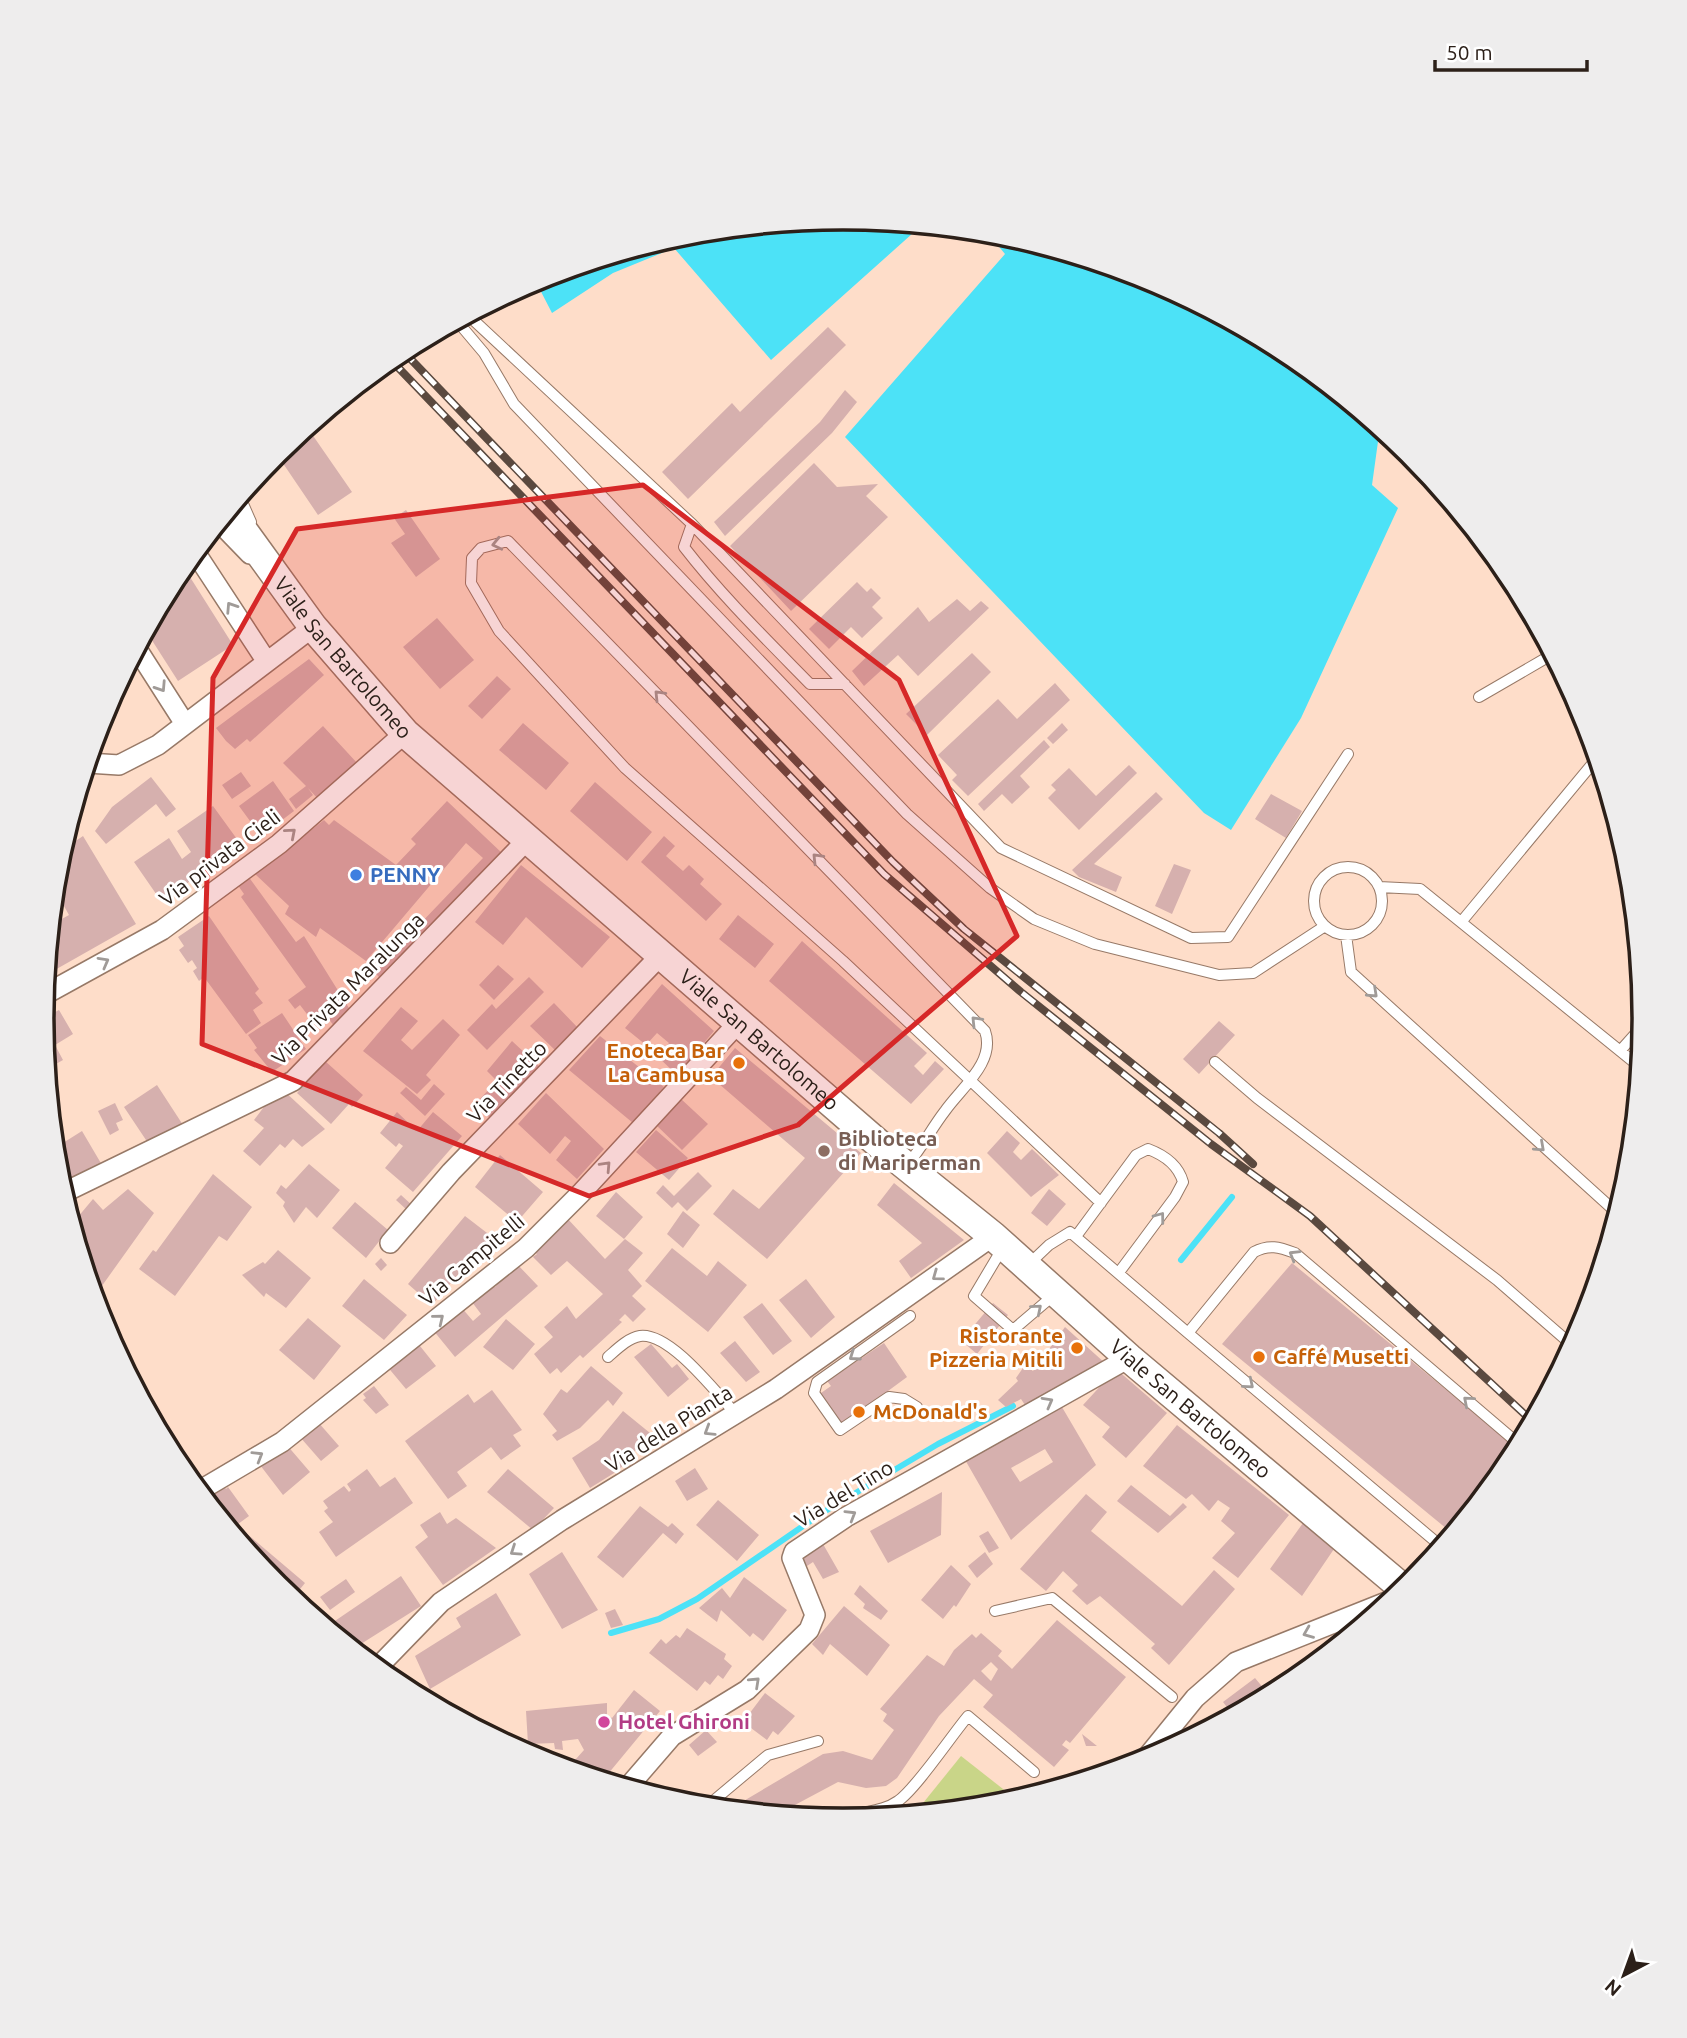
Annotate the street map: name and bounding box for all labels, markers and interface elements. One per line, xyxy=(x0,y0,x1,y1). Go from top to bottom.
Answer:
scale bar xyxy=(1435,28,1587,72)
text: 50 m xyxy=(1446,40,1493,64)
one-way arrow xyxy=(491,535,503,550)
street label: Viale San Bartolomeo xyxy=(270,572,417,743)
one-way arrow xyxy=(227,602,239,615)
one-way arrow xyxy=(153,679,165,692)
one-way arrow xyxy=(654,690,667,703)
street label: Via privata Cieli xyxy=(154,804,285,910)
one-way arrow xyxy=(283,829,296,842)
one-way arrow xyxy=(813,853,826,866)
place label: PENNY xyxy=(370,862,441,886)
marker: PENNY xyxy=(348,867,364,883)
street label: Via Privata Maralunga xyxy=(266,907,428,1069)
one-way arrow xyxy=(97,957,109,970)
street label: Viale San Bartolomeo xyxy=(675,964,844,1115)
one-way arrow xyxy=(1365,985,1378,997)
one-way arrow xyxy=(972,1016,985,1029)
street label: Via Tinetto xyxy=(461,1035,551,1127)
place label: Enoteca Bar La Cambusa xyxy=(607,1038,725,1086)
marker: Enoteca Bar La Cambusa xyxy=(731,1055,747,1071)
place label: Biblioteca di Mariperman xyxy=(838,1126,981,1174)
one-way arrow xyxy=(1532,1138,1545,1151)
marker: Biblioteca di Mariperman xyxy=(816,1143,832,1159)
one-way arrow xyxy=(598,1161,611,1174)
street label: Via Campitelli xyxy=(414,1208,529,1310)
one-way arrow xyxy=(1152,1212,1165,1225)
one-way arrow xyxy=(1289,1250,1302,1263)
one-way arrow xyxy=(932,1268,945,1280)
one-way arrow xyxy=(1029,1305,1042,1318)
one-way arrow xyxy=(431,1314,443,1327)
place label: Ristorante Pizzeria Mitili xyxy=(929,1323,1063,1371)
street label: Viale San Bartolomeo xyxy=(1106,1334,1276,1483)
marker: Ristorante Pizzeria Mitili xyxy=(1069,1340,1085,1356)
place label: Caffé Musetti xyxy=(1273,1344,1409,1368)
one-way arrow xyxy=(849,1348,862,1360)
marker: Caffé Musetti xyxy=(1251,1349,1267,1365)
one-way arrow xyxy=(1241,1376,1254,1388)
street label: Via della Pianta xyxy=(601,1380,736,1477)
one-way arrow xyxy=(1041,1397,1054,1410)
one-way arrow xyxy=(1463,1397,1476,1409)
place label: McDonald's xyxy=(873,1399,988,1423)
marker: McDonald's xyxy=(851,1404,867,1420)
one-way arrow xyxy=(703,1423,716,1436)
one-way arrow xyxy=(250,1452,263,1465)
street label: Via del Tino xyxy=(790,1454,897,1532)
one-way arrow xyxy=(843,1510,856,1523)
one-way arrow xyxy=(510,1543,523,1555)
one-way arrow xyxy=(1303,1624,1315,1638)
one-way arrow xyxy=(746,1678,759,1691)
place label: Hotel Ghironi xyxy=(618,1709,750,1733)
marker: Hotel Ghironi xyxy=(596,1714,612,1730)
north arrow xyxy=(1589,1940,1659,2010)
text: N xyxy=(1600,1975,1625,2001)

